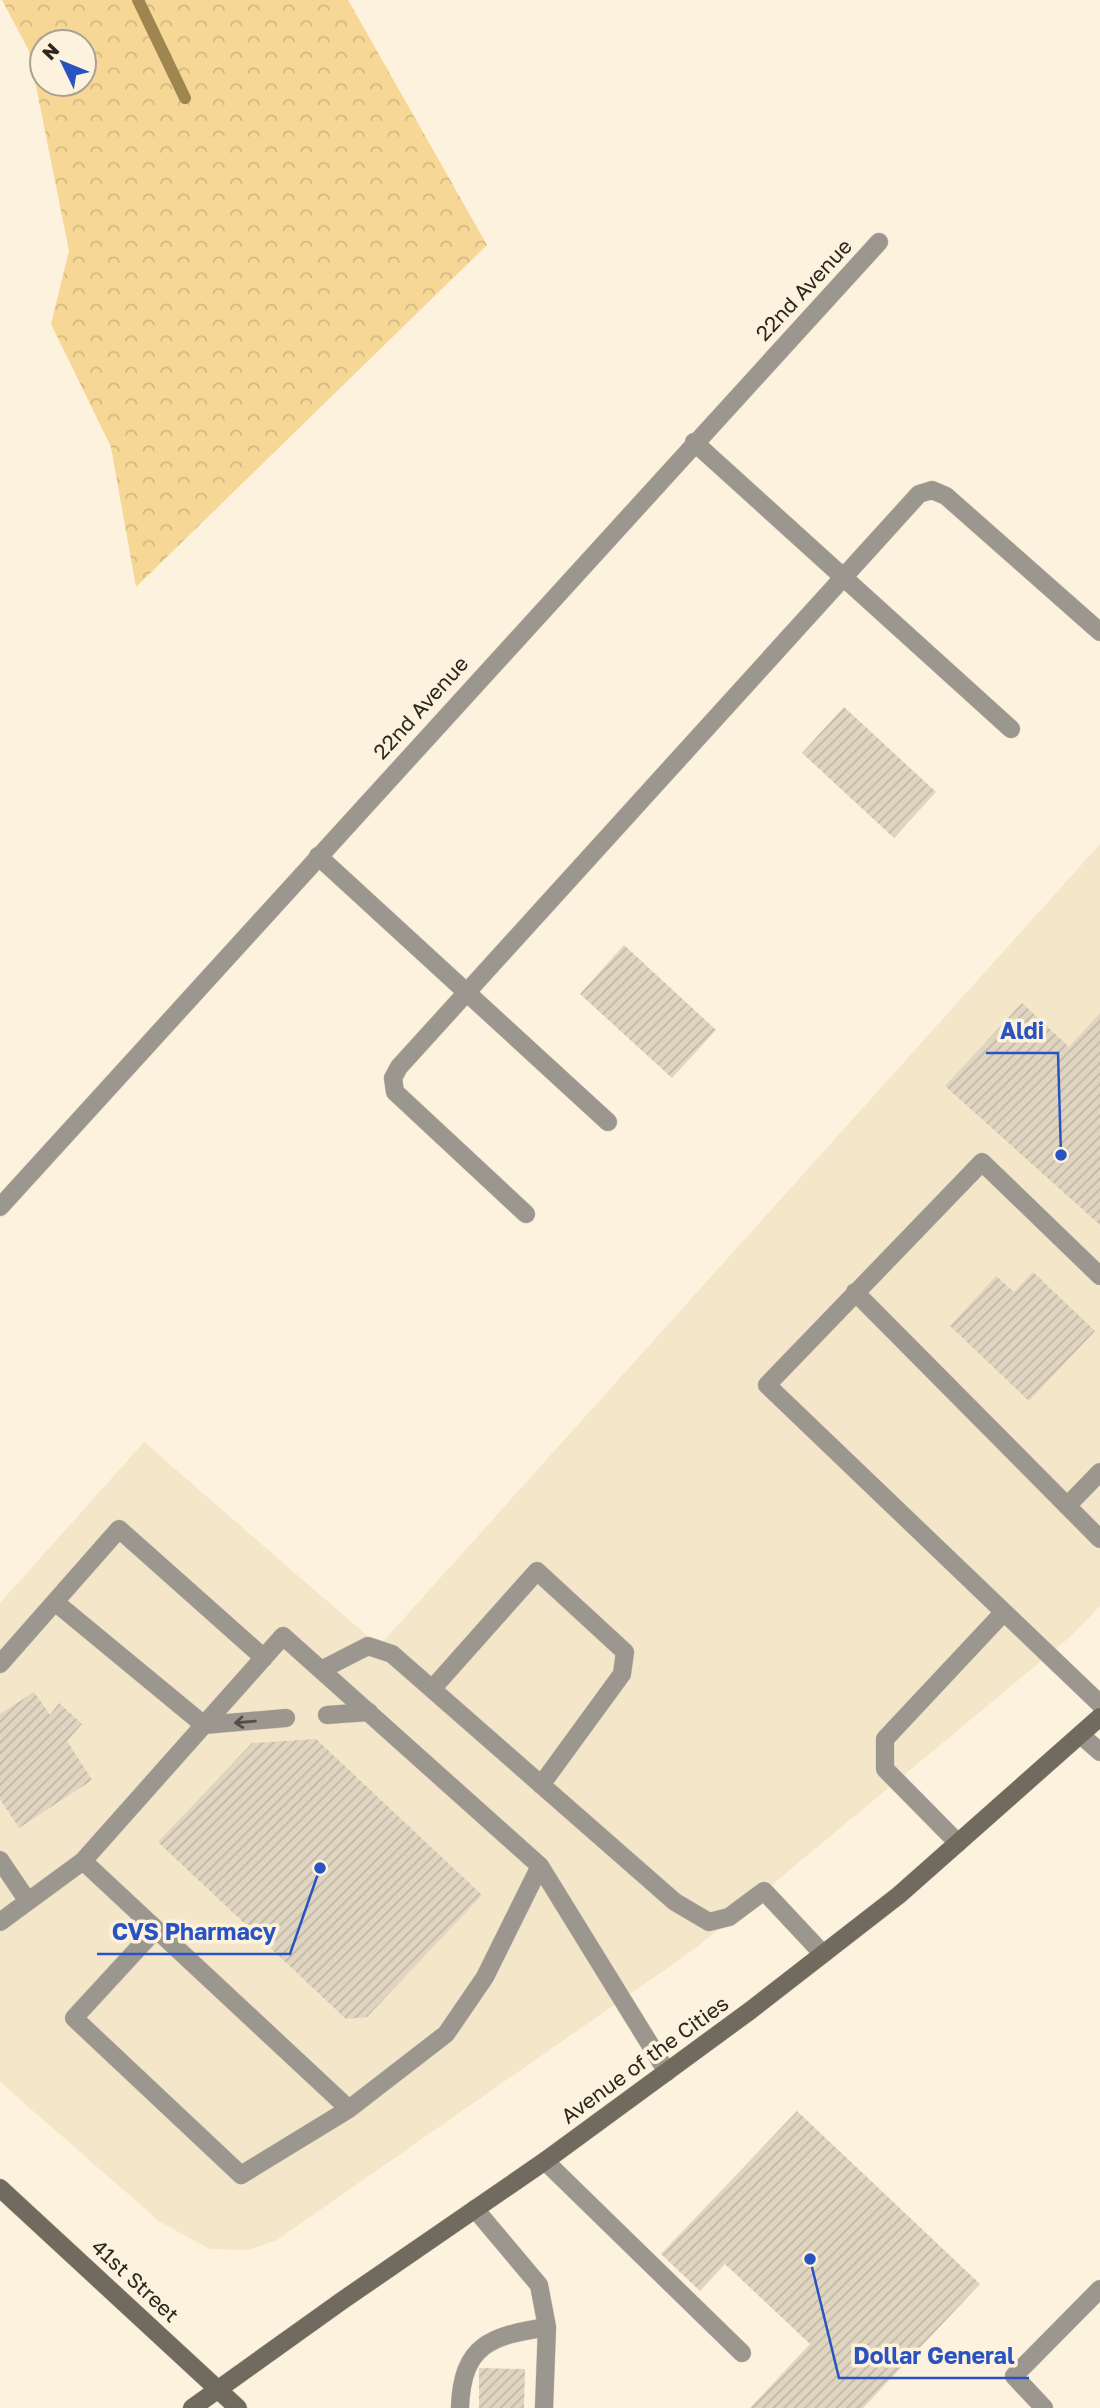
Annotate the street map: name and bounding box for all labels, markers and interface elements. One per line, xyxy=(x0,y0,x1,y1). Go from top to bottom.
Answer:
north arrow xyxy=(28,28,98,98)
text: N xyxy=(37,38,64,64)
street label: 22nd Avenue xyxy=(750,233,857,346)
street label: 22nd Avenue xyxy=(367,650,473,764)
callout: Aldi xyxy=(986,1009,1058,1053)
text: Aldi xyxy=(1000,1016,1044,1044)
one-way arrow xyxy=(235,1716,257,1729)
callout: CVS Pharmacy xyxy=(97,1910,290,1954)
text: CVS Pharmacy xyxy=(112,1917,277,1945)
street label: Avenue of the Cities xyxy=(556,1990,733,2129)
street label: 41st Street xyxy=(87,2233,185,2327)
callout: Dollar General xyxy=(839,2334,1029,2378)
text: Dollar General xyxy=(853,2341,1015,2369)

